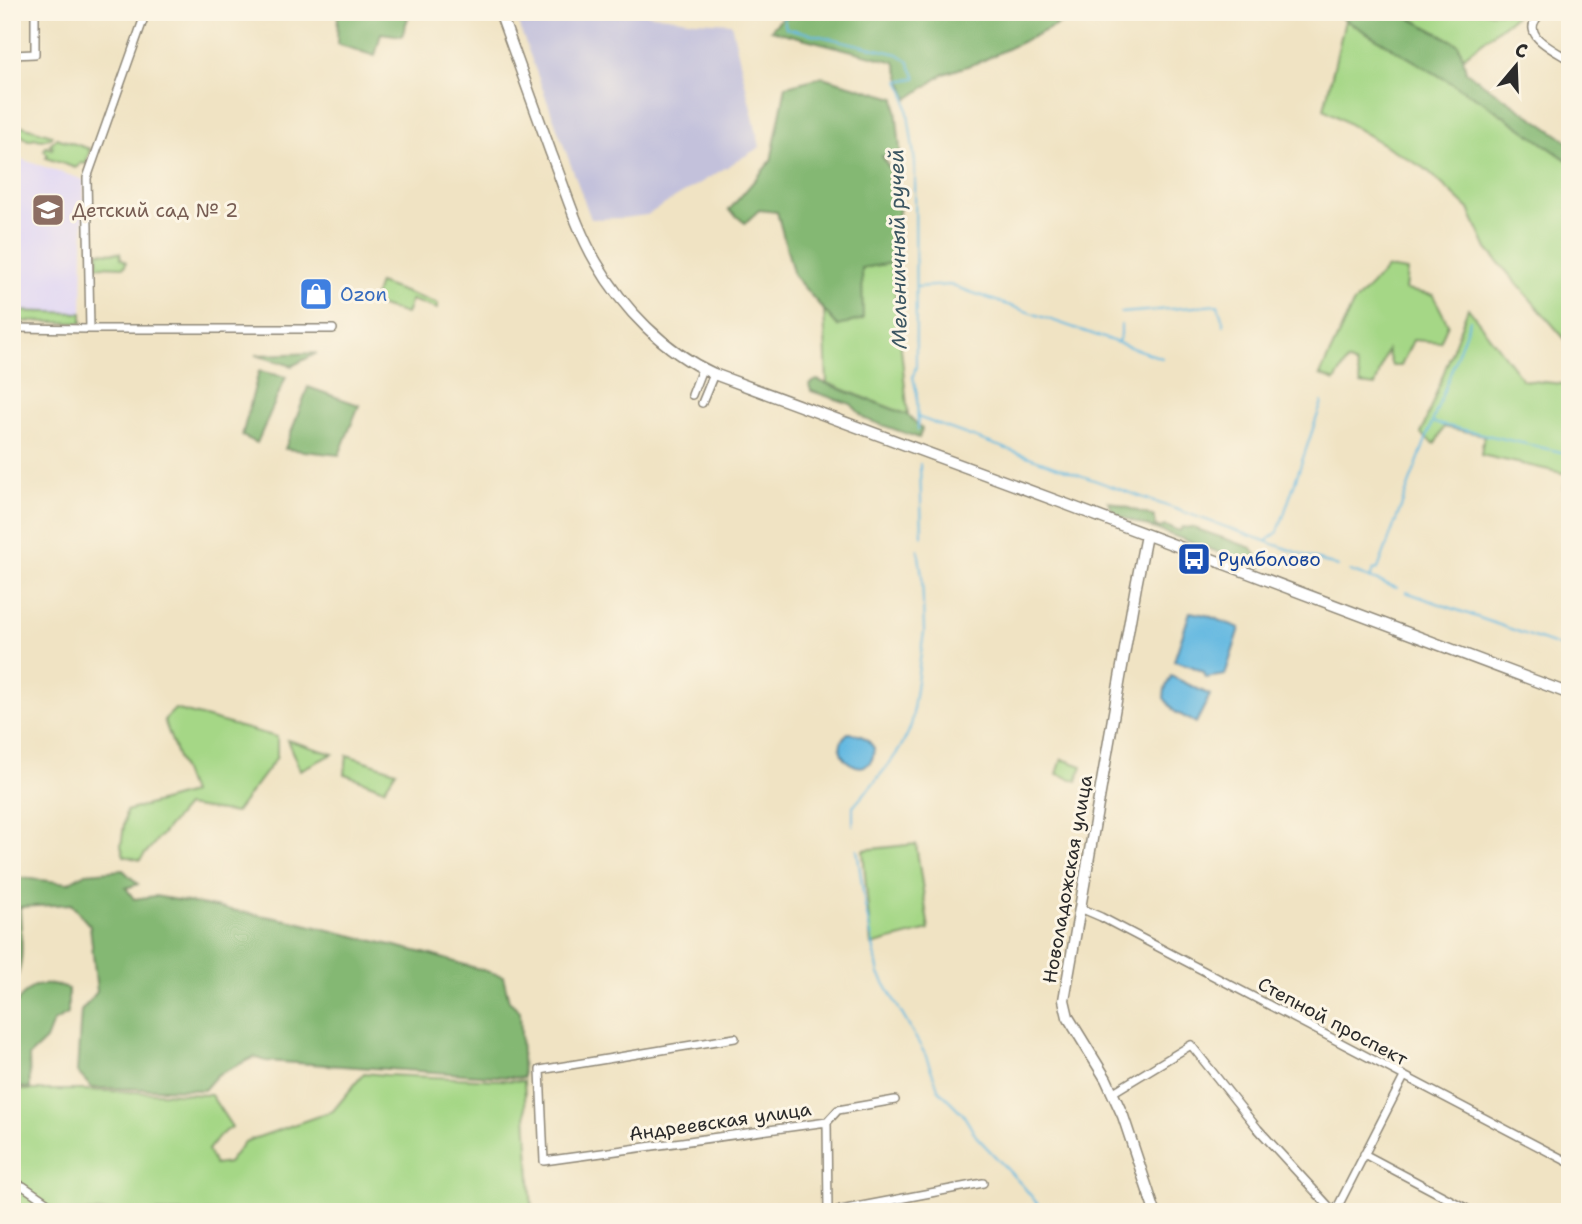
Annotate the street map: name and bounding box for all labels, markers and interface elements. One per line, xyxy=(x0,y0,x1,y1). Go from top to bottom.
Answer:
north arrow xyxy=(1480,32,1550,102)
text: С xyxy=(1512,37,1531,64)
water label: Мельничный ручей xyxy=(882,149,914,349)
school or university icon: Детский сад № 2 xyxy=(29,191,67,229)
place label: Детский сад № 2 xyxy=(72,198,238,223)
shop icon: Ozon xyxy=(297,275,335,313)
place label: Ozon xyxy=(340,282,387,307)
bus stop icon: Румболово xyxy=(1175,540,1213,578)
place label: Румболово xyxy=(1218,547,1321,572)
street label: Новоладожская улица xyxy=(1037,773,1098,985)
street label: Степной проспект xyxy=(1253,971,1412,1072)
street label: Андреевская улица xyxy=(627,1096,813,1147)

